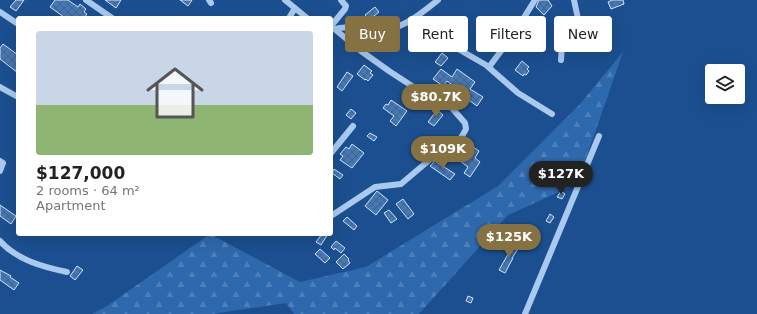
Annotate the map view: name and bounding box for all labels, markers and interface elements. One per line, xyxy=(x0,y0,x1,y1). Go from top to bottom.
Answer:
chip: Buy xyxy=(345,16,400,52)
chip: Rent xyxy=(408,16,468,52)
chip: Filters xyxy=(476,16,546,52)
chip: New xyxy=(554,16,612,52)
icon: home xyxy=(139,57,211,129)
map controls xyxy=(705,64,745,104)
button: layers xyxy=(705,64,745,104)
pin: $80.7K xyxy=(403,84,469,118)
text: $80.7K xyxy=(410,89,462,104)
pin: $109K xyxy=(415,136,471,170)
text: $109K xyxy=(420,141,466,156)
pin: $127K xyxy=(533,161,589,195)
text: $127,000 xyxy=(36,163,125,183)
text: $127K xyxy=(538,166,584,181)
text: 2 rooms · 64 m² xyxy=(36,183,140,198)
text: Apartment xyxy=(36,198,106,213)
pin: $125K xyxy=(481,224,537,258)
text: $125K xyxy=(486,229,532,244)

